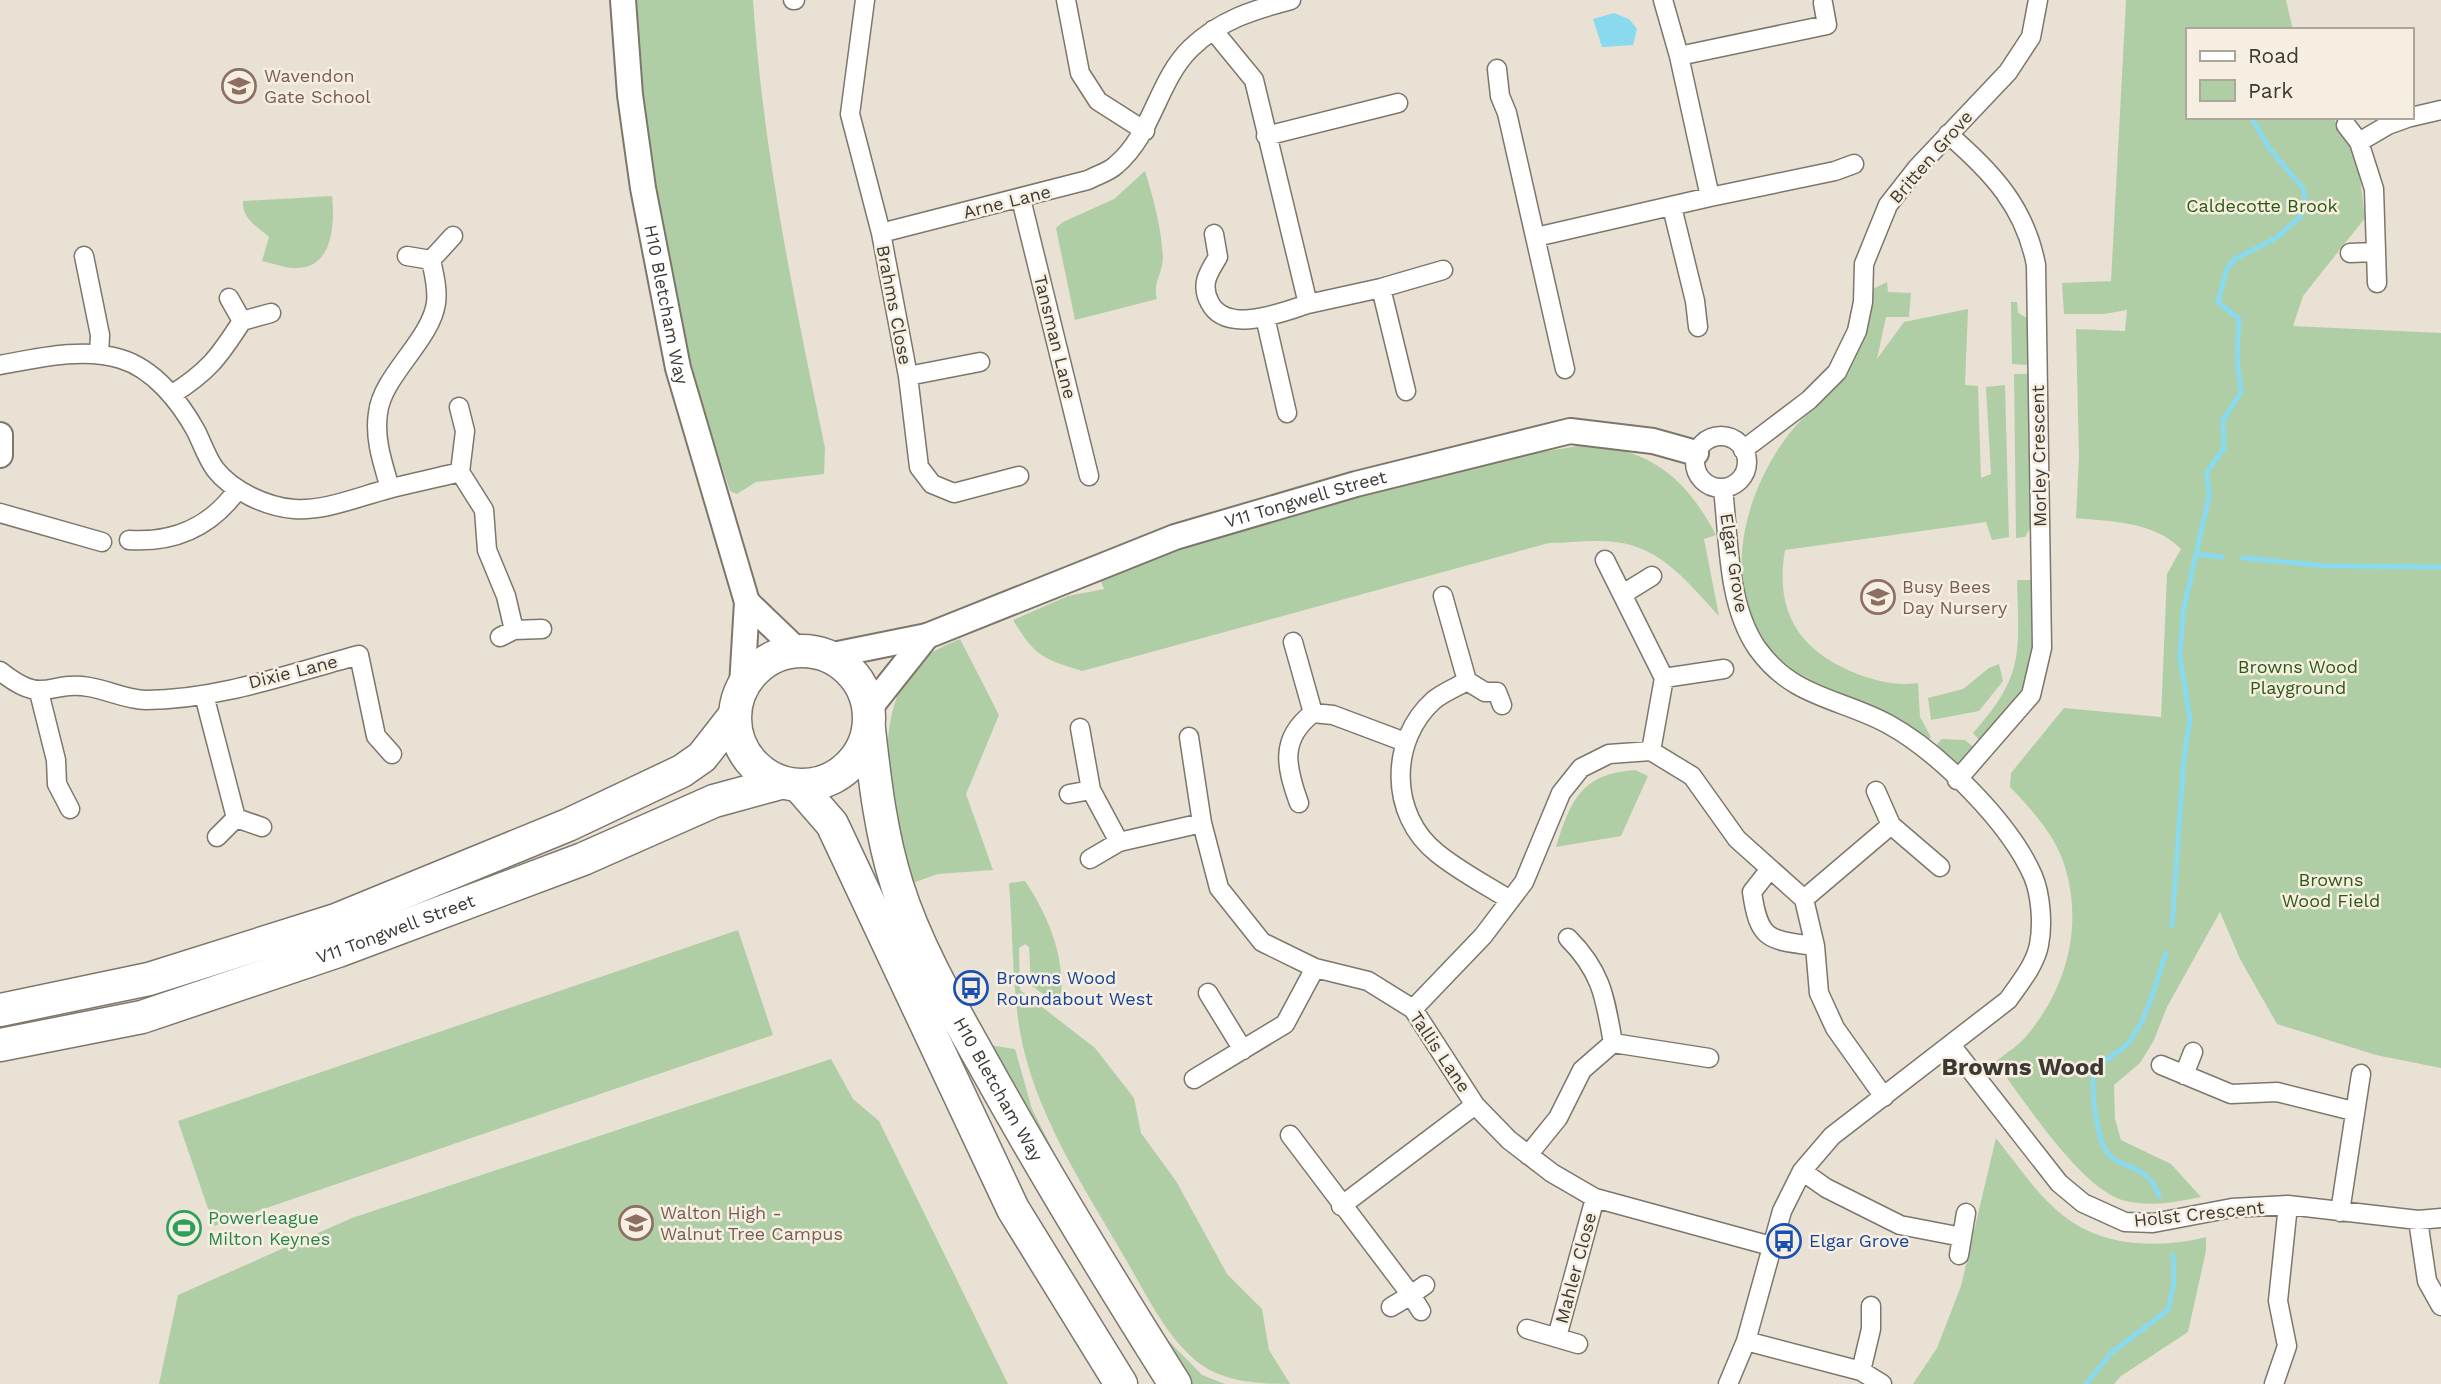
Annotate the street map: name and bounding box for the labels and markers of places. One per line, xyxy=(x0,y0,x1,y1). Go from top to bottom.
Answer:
place label: Wavendon Gate School xyxy=(264,65,371,107)
school or university icon: Wavendon Gate School xyxy=(220,67,258,105)
place label: Busy Bees Day Nursery xyxy=(1902,576,2008,618)
school or university icon: Busy Bees Day Nursery xyxy=(1859,578,1897,616)
place label: Browns Wood Roundabout West xyxy=(996,967,1153,1009)
bus stop icon: Browns Wood Roundabout West xyxy=(952,969,990,1007)
place label: Walton High - Walnut Tree Campus xyxy=(660,1202,843,1244)
school or university icon: Walton High - Walnut Tree Campus xyxy=(617,1204,655,1242)
place label: Powerleague Milton Keynes xyxy=(208,1207,330,1249)
sports icon: Powerleague Milton Keynes xyxy=(165,1209,203,1247)
bus stop icon: Elgar Grove xyxy=(1765,1222,1803,1260)
place label: Elgar Grove xyxy=(1809,1230,1909,1251)

